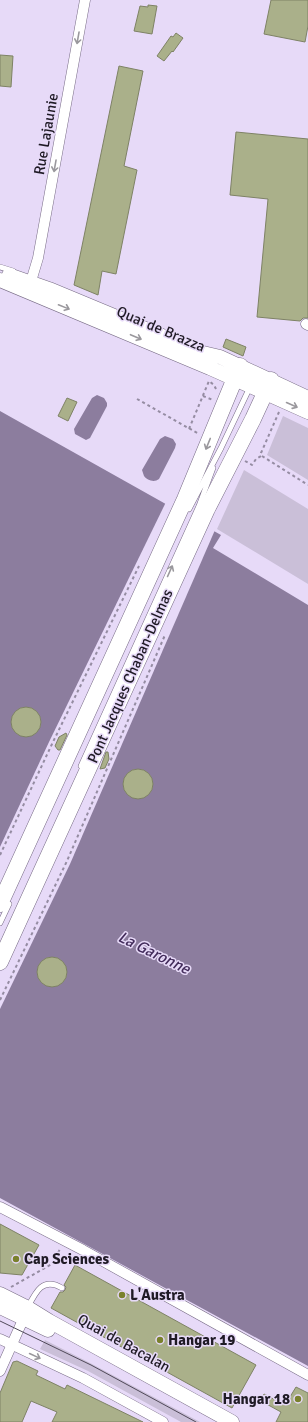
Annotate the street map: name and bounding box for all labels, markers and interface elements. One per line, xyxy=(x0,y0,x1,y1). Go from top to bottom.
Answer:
one-way arrow xyxy=(74,31,82,44)
street label: Rue Lajaunie xyxy=(30,92,62,176)
one-way arrow xyxy=(51,159,59,172)
street label: Quai de Brazza xyxy=(114,302,208,356)
one-way arrow xyxy=(57,304,69,311)
one-way arrow xyxy=(129,334,141,341)
one-way arrow xyxy=(285,402,297,409)
one-way arrow xyxy=(203,438,211,450)
one-way arrow xyxy=(167,565,174,577)
street label: Pont Jacques Chaban-Delmas xyxy=(83,586,177,766)
water label: La Garonne xyxy=(115,927,194,979)
place label: Cap Sciences xyxy=(24,1250,109,1268)
marker: Cap Sciences xyxy=(11,1254,21,1264)
place label: L'Austra xyxy=(130,1286,185,1304)
marker: L'Austra xyxy=(117,1290,127,1300)
street label: Quai de Bacalan xyxy=(74,1310,174,1376)
place label: Hangar 19 xyxy=(168,1331,235,1349)
marker: Hangar 19 xyxy=(155,1335,165,1345)
one-way arrow xyxy=(29,1353,41,1360)
place label: Hangar 18 xyxy=(223,1390,290,1408)
marker: Hangar 18 xyxy=(293,1394,303,1404)

